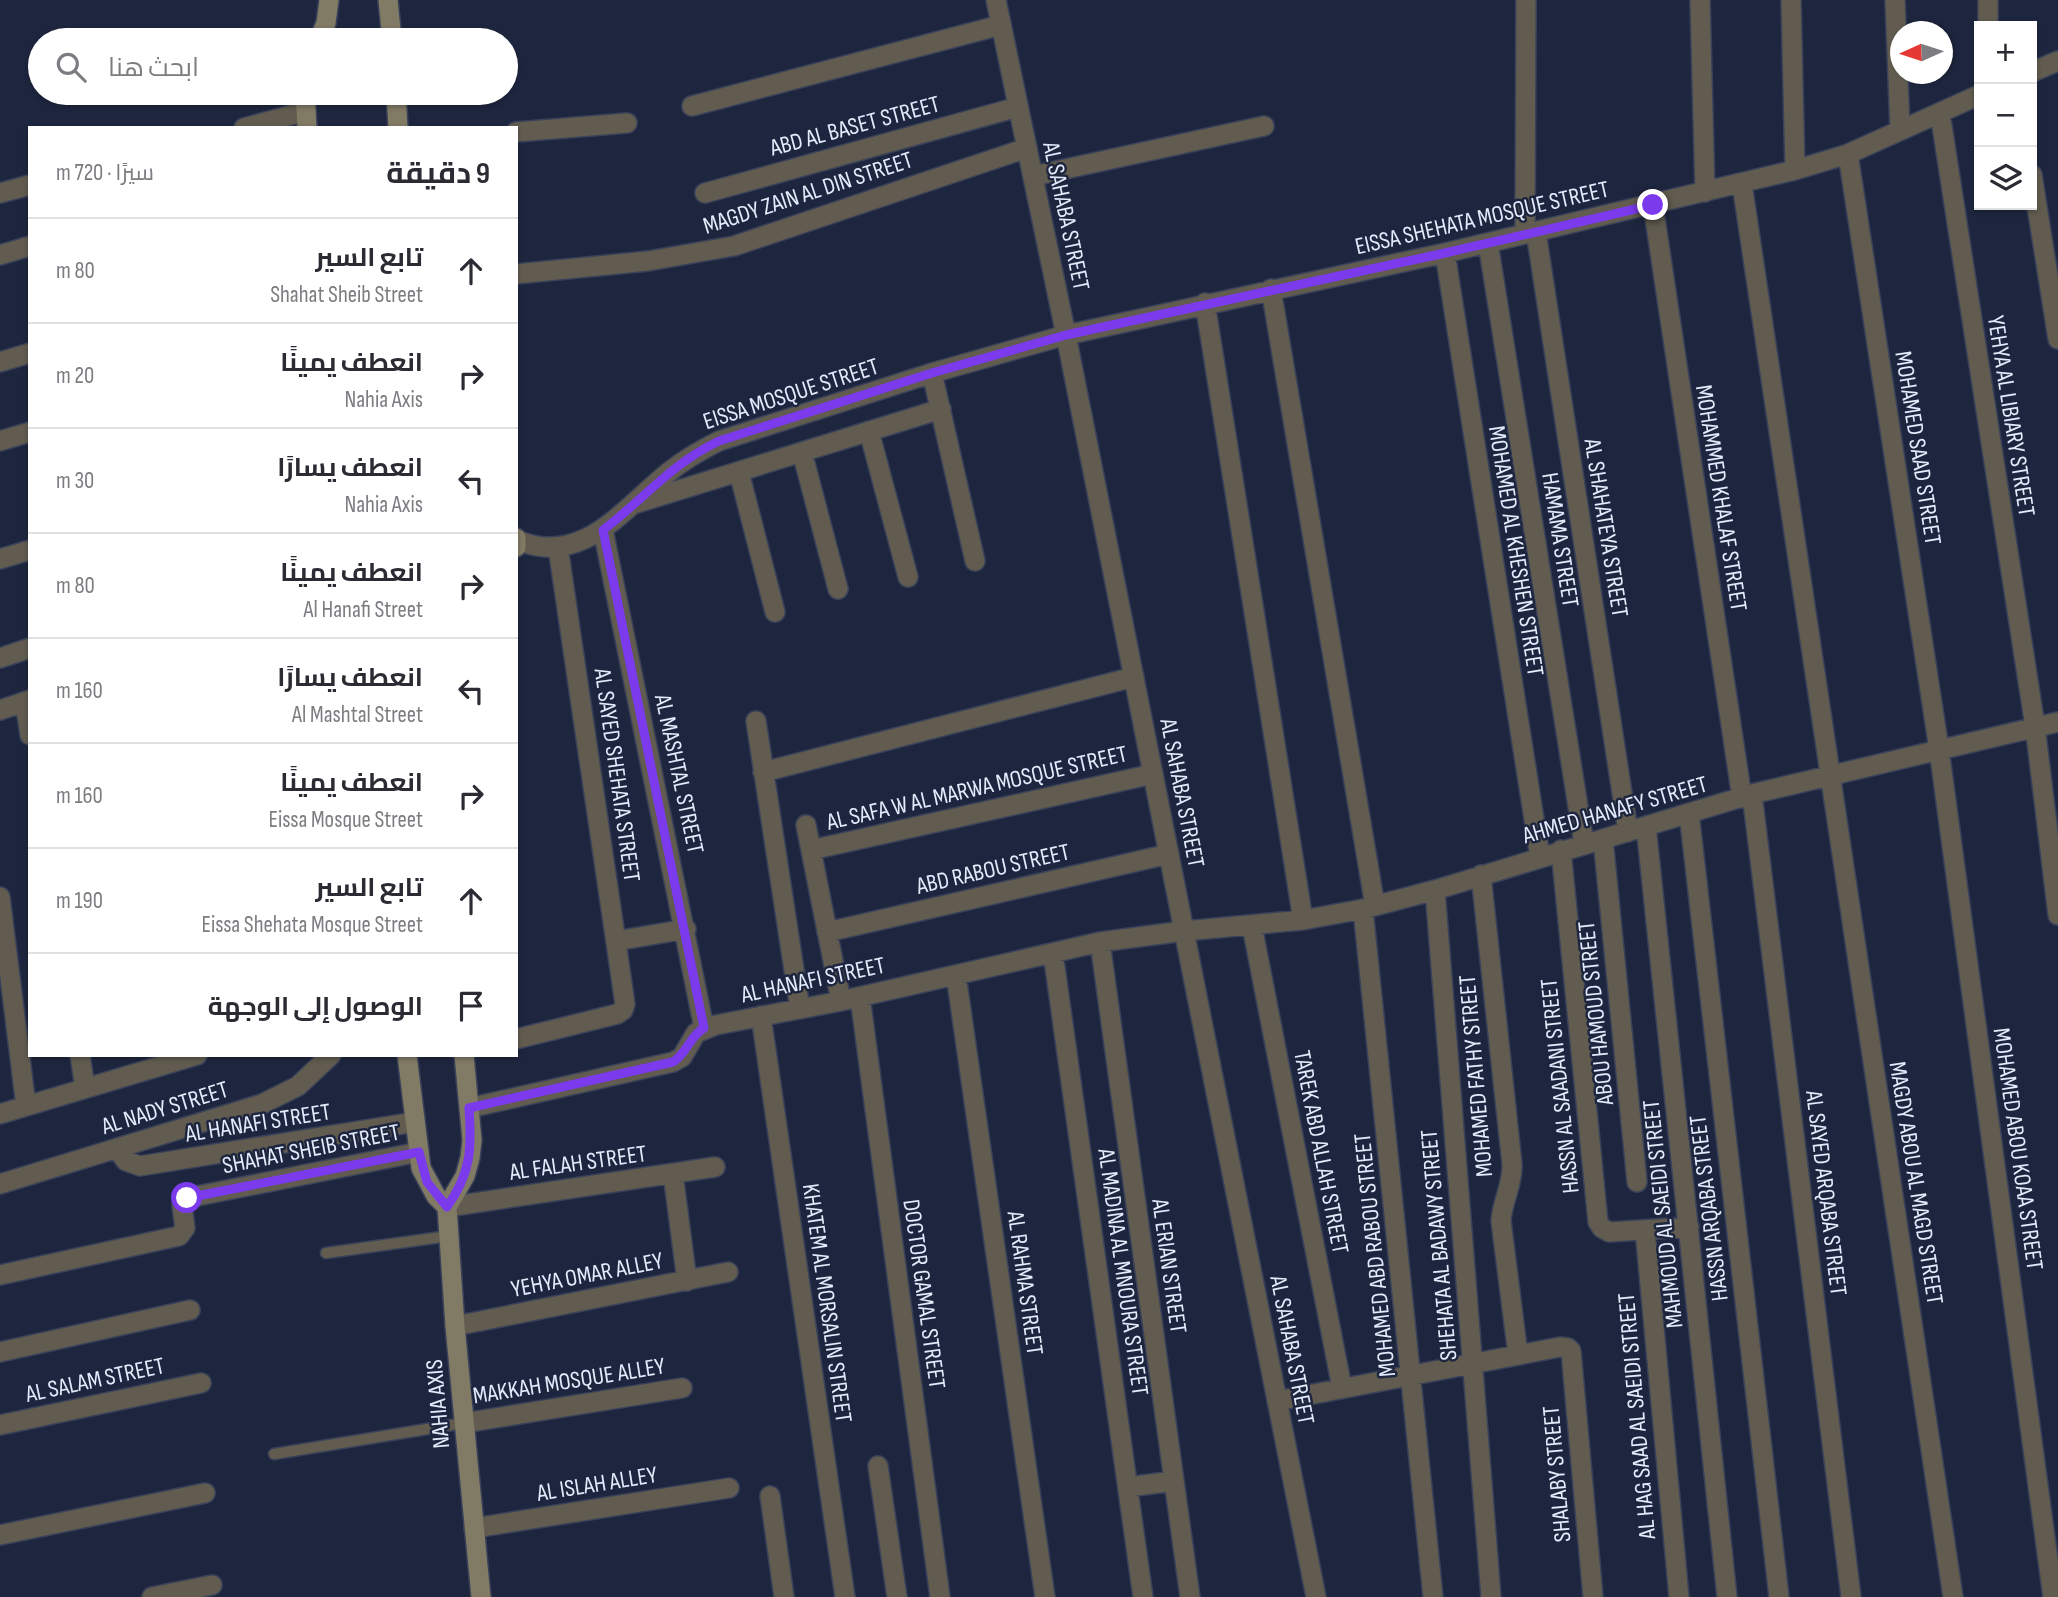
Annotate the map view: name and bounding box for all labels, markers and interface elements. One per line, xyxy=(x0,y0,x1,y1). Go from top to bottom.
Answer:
north arrow xyxy=(1890,21,1953,84)
map controls xyxy=(1974,21,2037,210)
button: + xyxy=(1974,21,2037,84)
search box xyxy=(28,28,518,105)
icon: search xyxy=(52,48,90,86)
text: ابحث هنا xyxy=(108,53,199,84)
button: − xyxy=(1974,84,2037,147)
street label: ABD AL BASET STREET xyxy=(766,89,943,163)
street label: AL SAHABA STREET xyxy=(1036,138,1096,293)
street label: MAGDY ZAIN AL DIN STREET xyxy=(699,145,917,241)
button: layers xyxy=(1974,147,2037,210)
text: 9 دقيقة xyxy=(386,156,490,192)
text: سيرًا · 720 m xyxy=(56,159,154,187)
street label: EISSA SHEHATA MOSQUE STREET xyxy=(1352,175,1612,261)
route end xyxy=(1637,189,1668,220)
text: تابع السير xyxy=(316,243,423,274)
icon: ahead xyxy=(452,252,490,290)
text: 80 m xyxy=(56,257,95,285)
text: Shahat Sheib Street xyxy=(270,281,423,309)
street label: YEHYA AL LIBIARY STREET xyxy=(1981,314,2041,519)
text: انعطف يمينًا xyxy=(280,348,423,379)
street label: MOHAMED SAAD STREET xyxy=(1888,349,1948,547)
street label: EISSA MOSQUE STREET xyxy=(699,352,883,436)
icon: right xyxy=(452,357,490,395)
text: 20 m xyxy=(56,362,94,390)
street label: MOHAMMED KHALAF STREET xyxy=(1689,383,1753,614)
text: Nahia Axis xyxy=(345,386,423,414)
street label: MOHAMED AL KHESHEN STREET xyxy=(1482,424,1550,678)
street label: AL SHAHATEYA STREET xyxy=(1577,436,1634,620)
text: انعطف يسارًا xyxy=(277,453,423,484)
icon: left xyxy=(452,462,490,500)
text: 30 m xyxy=(56,467,94,495)
street label: HAMAMA STREET xyxy=(1535,471,1585,610)
text: Nahia Axis xyxy=(345,491,423,519)
text: انعطف يمينًا xyxy=(280,558,423,589)
icon: right xyxy=(452,567,490,605)
text: 80 m xyxy=(56,572,95,600)
text: Al Hanafi Street xyxy=(303,596,423,624)
text: انعطف يسارًا xyxy=(277,663,423,694)
street label: AL SAYED SHEHATA STREET xyxy=(588,665,646,884)
icon: left xyxy=(452,672,490,710)
text: 160 m xyxy=(56,677,103,705)
street label: AL MASHTAL STREET xyxy=(648,691,710,857)
text: Al Mashtal Street xyxy=(292,701,423,729)
street label: AL SAHABA STREET xyxy=(1153,715,1211,870)
street label: AL SAFA W AL MARWA MOSQUE STREET xyxy=(823,739,1130,837)
text: انعطف يمينًا xyxy=(280,768,423,799)
street label: AHMED HANAFY STREET xyxy=(1518,770,1711,851)
icon: right xyxy=(452,777,490,815)
text: 160 m xyxy=(56,782,103,810)
text: Eissa Mosque Street xyxy=(268,806,423,834)
street label: ABD RABOU STREET xyxy=(913,837,1073,901)
text: تابع السير xyxy=(316,873,423,904)
icon: ahead xyxy=(452,882,490,920)
text: 190 m xyxy=(56,887,103,915)
text: Eissa Shehata Mosque Street xyxy=(201,911,423,939)
street label: ABOU HAMOUD STREET xyxy=(1572,919,1620,1108)
street label: AL HANAFI STREET xyxy=(737,951,888,1010)
street label: MOHAMED FATHY STREET xyxy=(1453,973,1499,1178)
street label: HASSN AL SAADANI STREET xyxy=(1534,977,1586,1195)
icon: arrive xyxy=(452,987,490,1025)
text: الوصول إلى الوجهة xyxy=(208,992,423,1023)
street label: MOHAMED ABOU KOAA STREET xyxy=(1987,1026,2049,1272)
street label: TAREK ABD ALLAH STREET xyxy=(1287,1048,1355,1256)
street label: MAGDY ABOU AL MAGD STREET xyxy=(1882,1060,1950,1307)
street label: AL NADY STREET xyxy=(97,1075,232,1141)
street label: AL SAYED ARQABA STREET xyxy=(1799,1088,1853,1297)
street label: AL HANAFI STREET xyxy=(182,1097,333,1149)
street label: MAHMOUD AL SAEIDI STREET xyxy=(1637,1098,1689,1330)
street label: HASSN ARQABA STREET xyxy=(1683,1113,1735,1303)
street label: SHAHAT SHEIB STREET xyxy=(220,1118,402,1180)
street label: SHEHATA AL BADAWY STREET xyxy=(1414,1128,1464,1362)
street label: MOHAMED ABD RABOU STREET xyxy=(1348,1132,1402,1378)
street label: AL FALAH STREET xyxy=(507,1139,649,1187)
street label: AL MADINA AL MNOURA STREET xyxy=(1091,1146,1155,1398)
route start xyxy=(171,1182,202,1213)
street label: KHATEM AL MORSALIN STREET xyxy=(796,1182,858,1425)
street label: AL ERIAN STREET xyxy=(1145,1196,1193,1335)
street label: DOCTOR GAMAL STREET xyxy=(896,1197,952,1391)
street label: AL RAHMA STREET xyxy=(1000,1208,1049,1357)
street label: YEHYA OMAR ALLEY xyxy=(508,1246,666,1304)
street label: AL SAHABA STREET xyxy=(1263,1272,1321,1427)
street label: AL HAG SAAD AL SAEIDI STREET xyxy=(1612,1291,1662,1541)
street label: AL SALAM STREET xyxy=(22,1351,167,1409)
street label: MAKKAH MOSQUE ALLEY xyxy=(471,1352,667,1410)
street label: NAHIA AXIS xyxy=(420,1358,456,1450)
street label: SHALABY STREET xyxy=(1537,1404,1577,1543)
street label: AL ISLAH ALLEY xyxy=(534,1460,659,1508)

